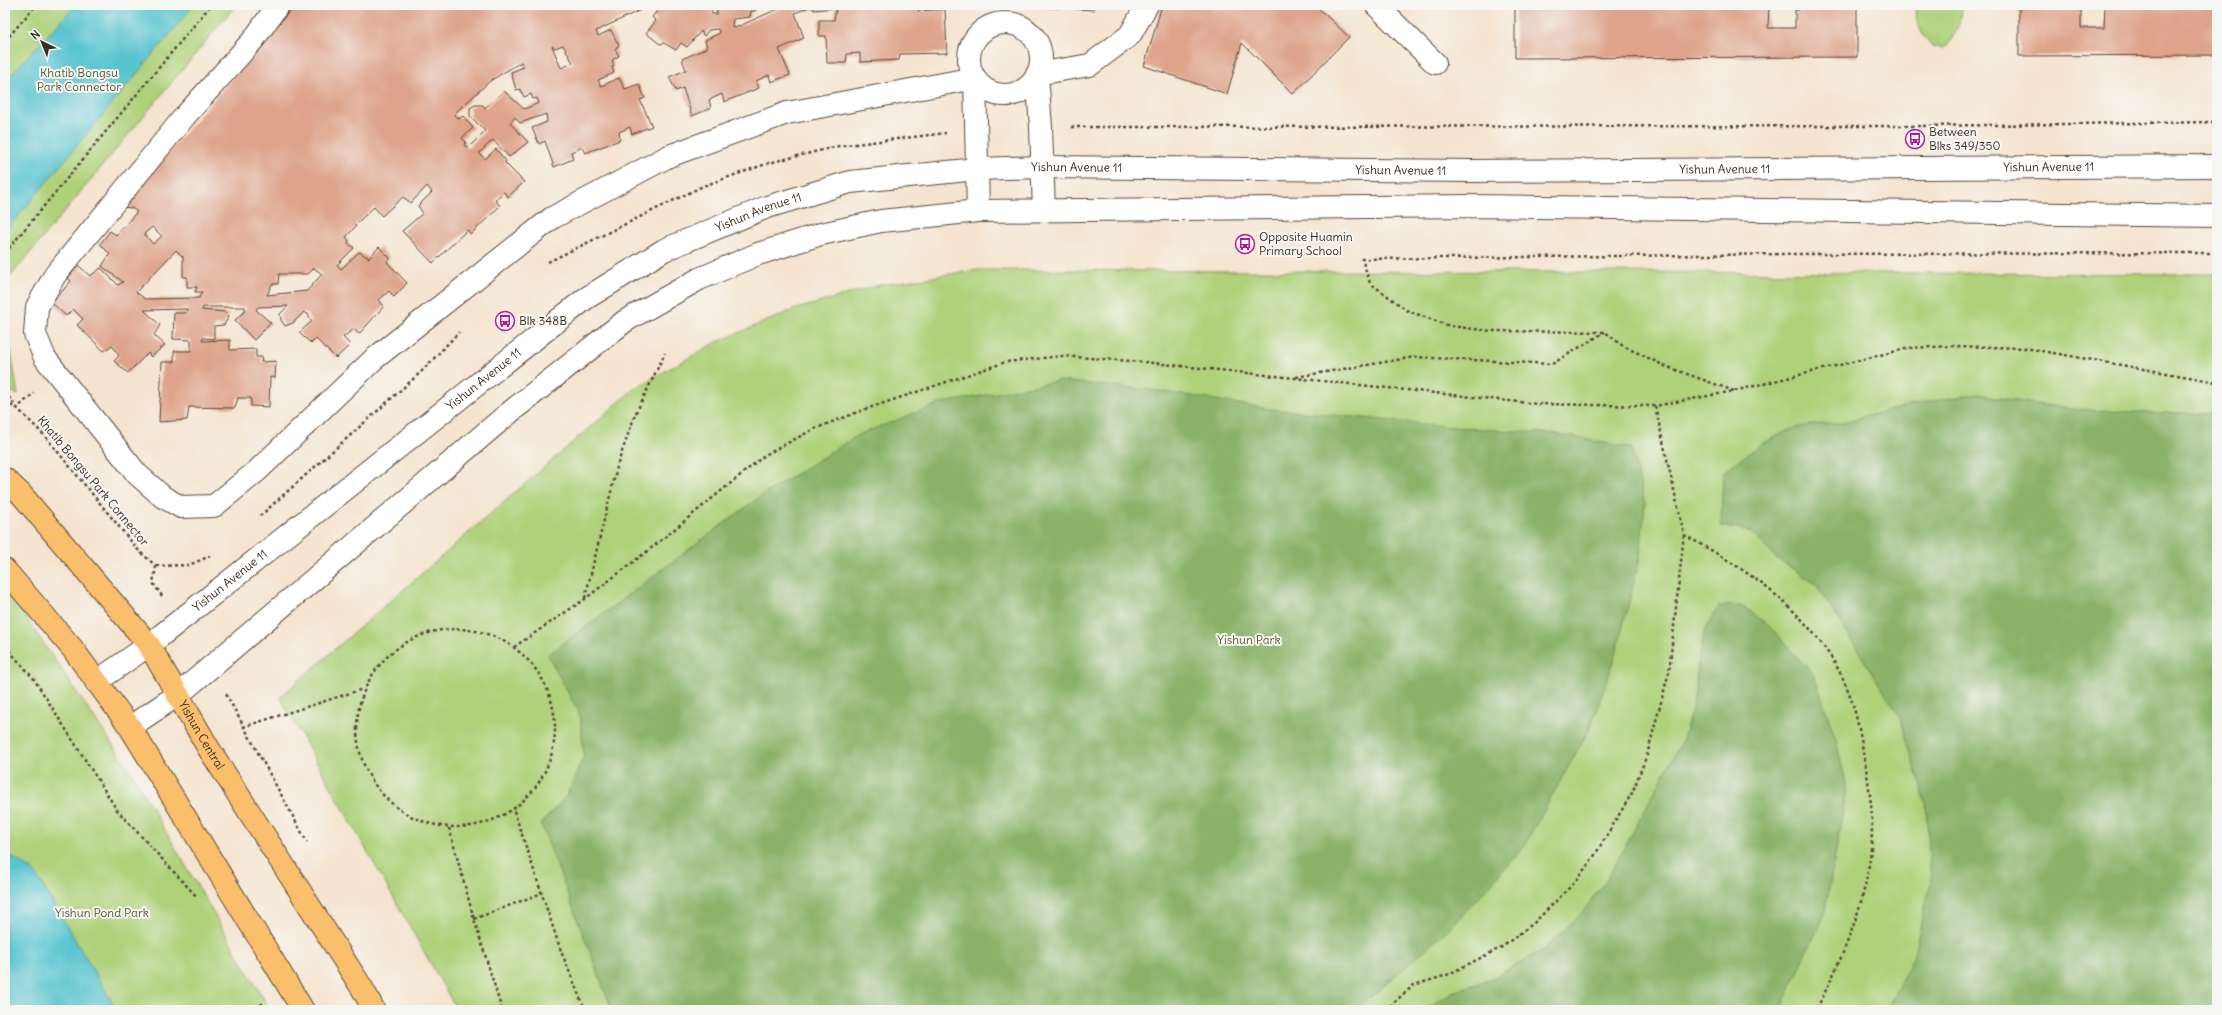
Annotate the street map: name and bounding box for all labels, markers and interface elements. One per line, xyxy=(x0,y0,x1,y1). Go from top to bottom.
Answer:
north arrow xyxy=(22,22,62,62)
text: N xyxy=(28,27,43,42)
park label: Khatib Bongsu Park Connector xyxy=(37,65,121,94)
place label: Between Blks 349/350 xyxy=(1929,124,2001,153)
bus stop icon: Between Blks 349/350 xyxy=(1904,128,1926,150)
street label: Yishun Avenue 11 xyxy=(1031,159,1122,175)
street label: Yishun Avenue 11 xyxy=(2003,159,2094,174)
street label: Yishun Avenue 11 xyxy=(1679,161,1770,177)
street label: Yishun Avenue 11 xyxy=(1355,162,1446,178)
street label: Yishun Avenue 11 xyxy=(713,189,803,235)
place label: Opposite Huamin Primary School xyxy=(1259,229,1353,258)
bus stop icon: Opposite Huamin Primary School xyxy=(1234,233,1256,255)
bus stop icon: Blk 348B xyxy=(494,310,516,332)
place label: Blk 348B xyxy=(519,313,567,328)
street label: Yishun Avenue 11 xyxy=(443,345,524,413)
street label: Khatib Bongsu Park Connector xyxy=(35,413,152,549)
street label: Yishun Avenue 11 xyxy=(189,546,270,615)
park label: Yishun Park xyxy=(1217,632,1281,647)
street label: Yishun Central xyxy=(176,697,228,772)
park label: Yishun Pond Park xyxy=(55,905,149,920)

